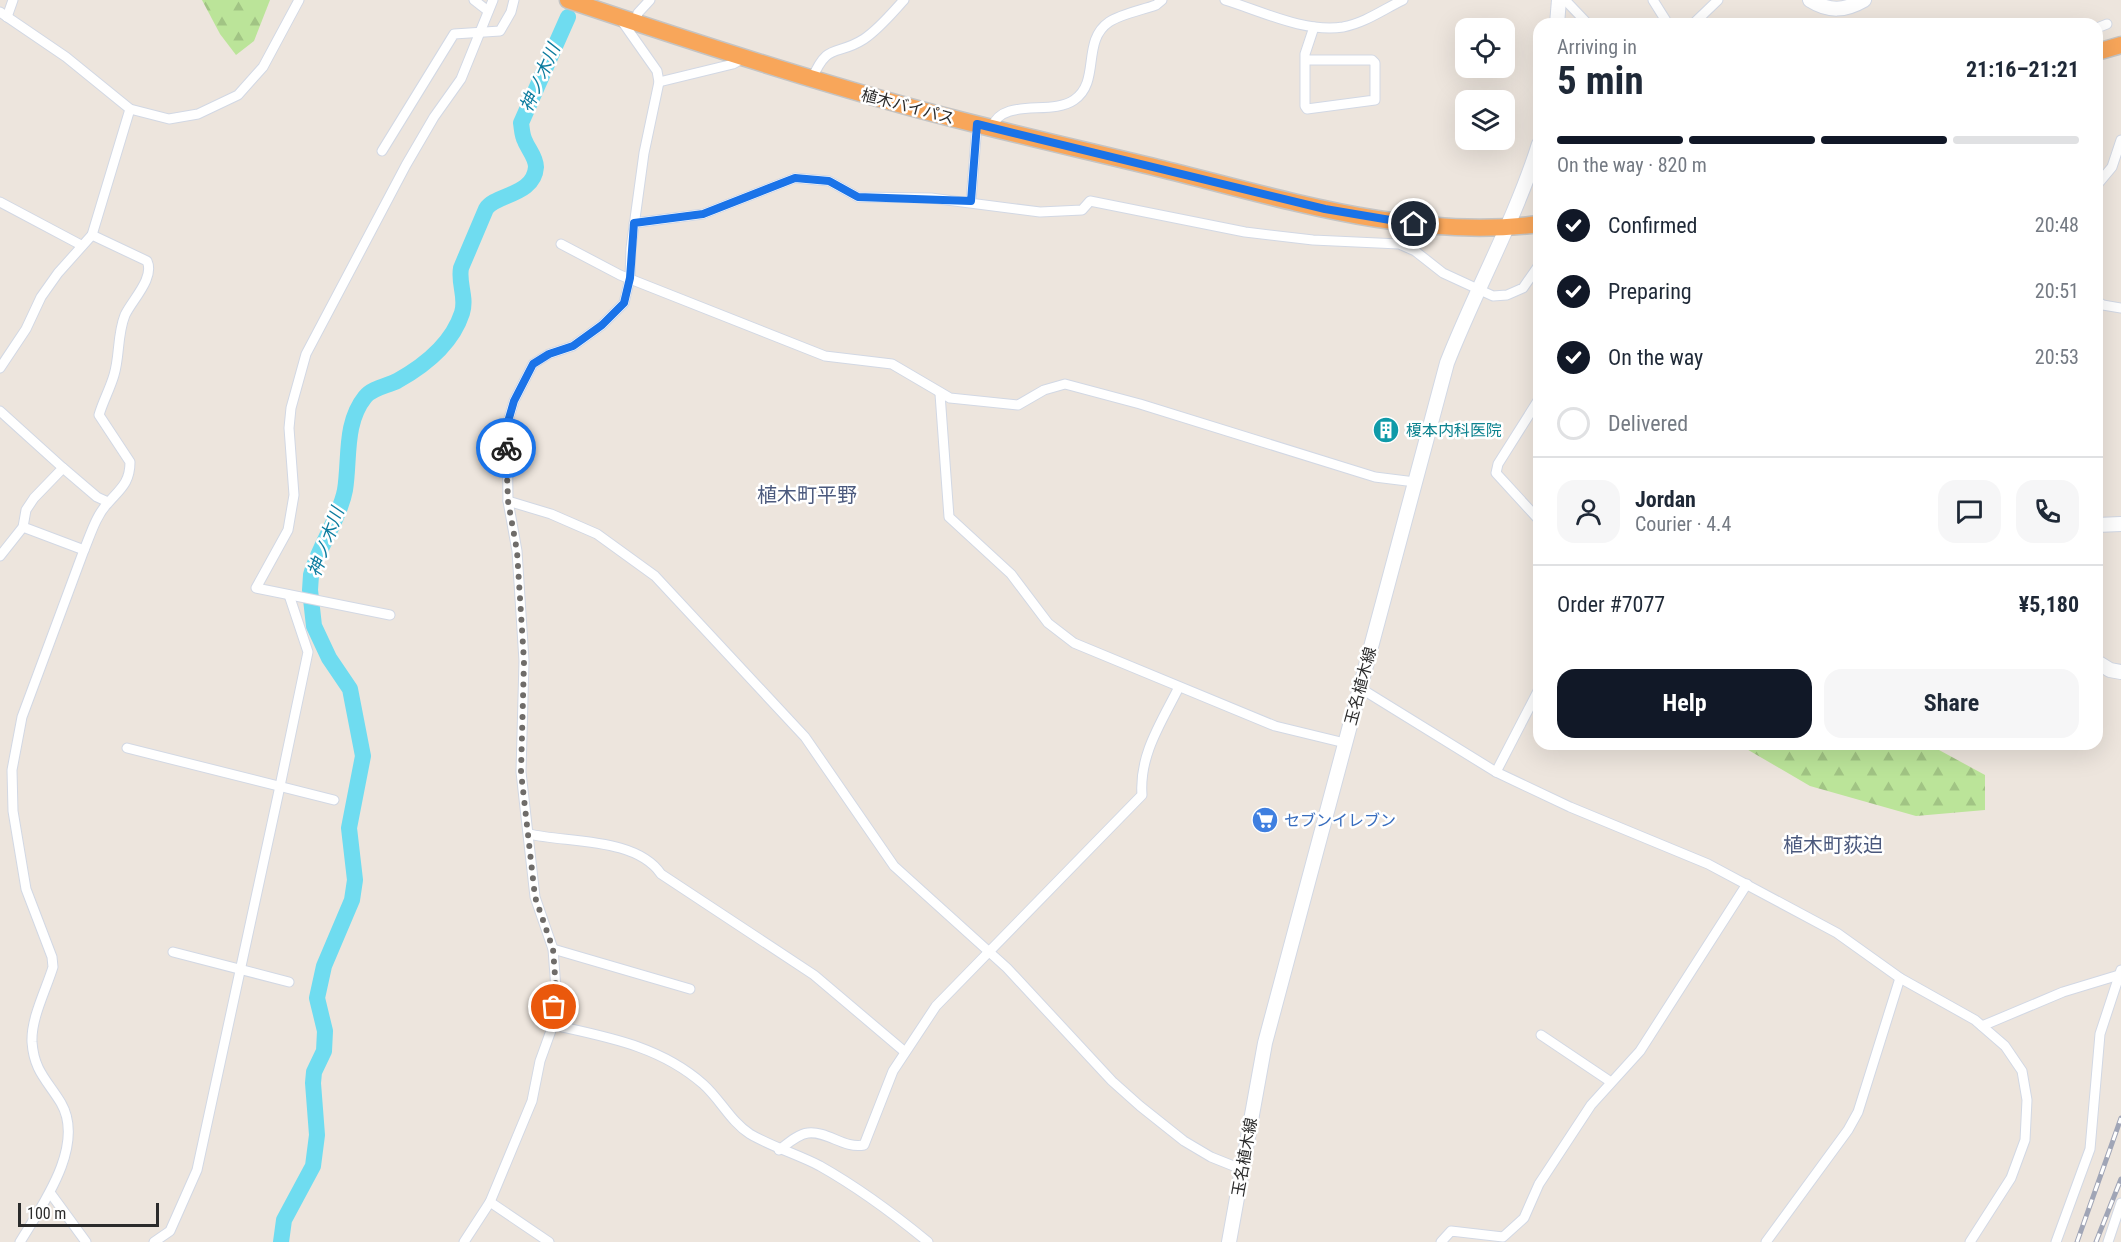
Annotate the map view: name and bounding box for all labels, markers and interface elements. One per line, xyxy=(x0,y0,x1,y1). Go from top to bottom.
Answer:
map controls xyxy=(1455,18,1515,150)
button: locate xyxy=(1455,18,1515,78)
text: Arriving in xyxy=(1557,35,1637,59)
water label: 神ノ木川 xyxy=(515,39,565,115)
text: 21:16–21:21 xyxy=(1966,57,2079,82)
text: 5 min xyxy=(1557,58,1644,104)
street label: 植木バイパス xyxy=(859,85,957,128)
button: layers xyxy=(1455,90,1515,150)
text: On the way · 820 m xyxy=(1557,153,1707,177)
pin xyxy=(1388,198,1439,249)
icon: home xyxy=(1397,207,1430,240)
icon: check xyxy=(1557,209,1590,242)
text: Confirmed xyxy=(1608,213,1697,238)
text: 20:48 xyxy=(2035,213,2079,237)
icon: check xyxy=(1557,275,1590,308)
text: Preparing xyxy=(1608,279,1692,304)
text: 20:51 xyxy=(2035,279,2079,303)
icon: check xyxy=(1557,341,1590,374)
text: On the way xyxy=(1608,345,1703,370)
text: 20:53 xyxy=(2035,345,2079,369)
text: Delivered xyxy=(1608,411,1688,436)
building icon: 榎本内科医院 xyxy=(1371,415,1401,445)
courier xyxy=(476,418,536,478)
place label: 榎本内科医院 xyxy=(1406,421,1502,440)
icon: bike xyxy=(490,432,523,465)
button: person xyxy=(1557,480,1620,543)
button: chat xyxy=(1938,480,2001,543)
button: phone xyxy=(2016,480,2079,543)
district label: 植木町平野 xyxy=(757,483,857,507)
text: Jordan xyxy=(1635,487,1696,512)
water label: 神ノ木川 xyxy=(303,503,348,579)
text: Courier · 4.4 xyxy=(1635,512,1731,536)
text: Order #7077 xyxy=(1557,592,1665,617)
text: ¥5,180 xyxy=(2019,592,2079,617)
street label: 玉名植木線 xyxy=(1341,645,1380,727)
button: Help xyxy=(1557,669,1812,738)
button: Share xyxy=(1824,669,2079,738)
supermarket icon: セブンイレブン xyxy=(1250,805,1280,835)
place label: セブンイレブン xyxy=(1284,811,1396,830)
district label: 植木町荻迫 xyxy=(1783,833,1883,857)
pin xyxy=(528,981,579,1032)
icon: bag xyxy=(537,990,570,1023)
street label: 玉名植木線 xyxy=(1228,1116,1261,1198)
scale bar xyxy=(18,1200,159,1228)
text: 100 m xyxy=(27,1204,66,1223)

